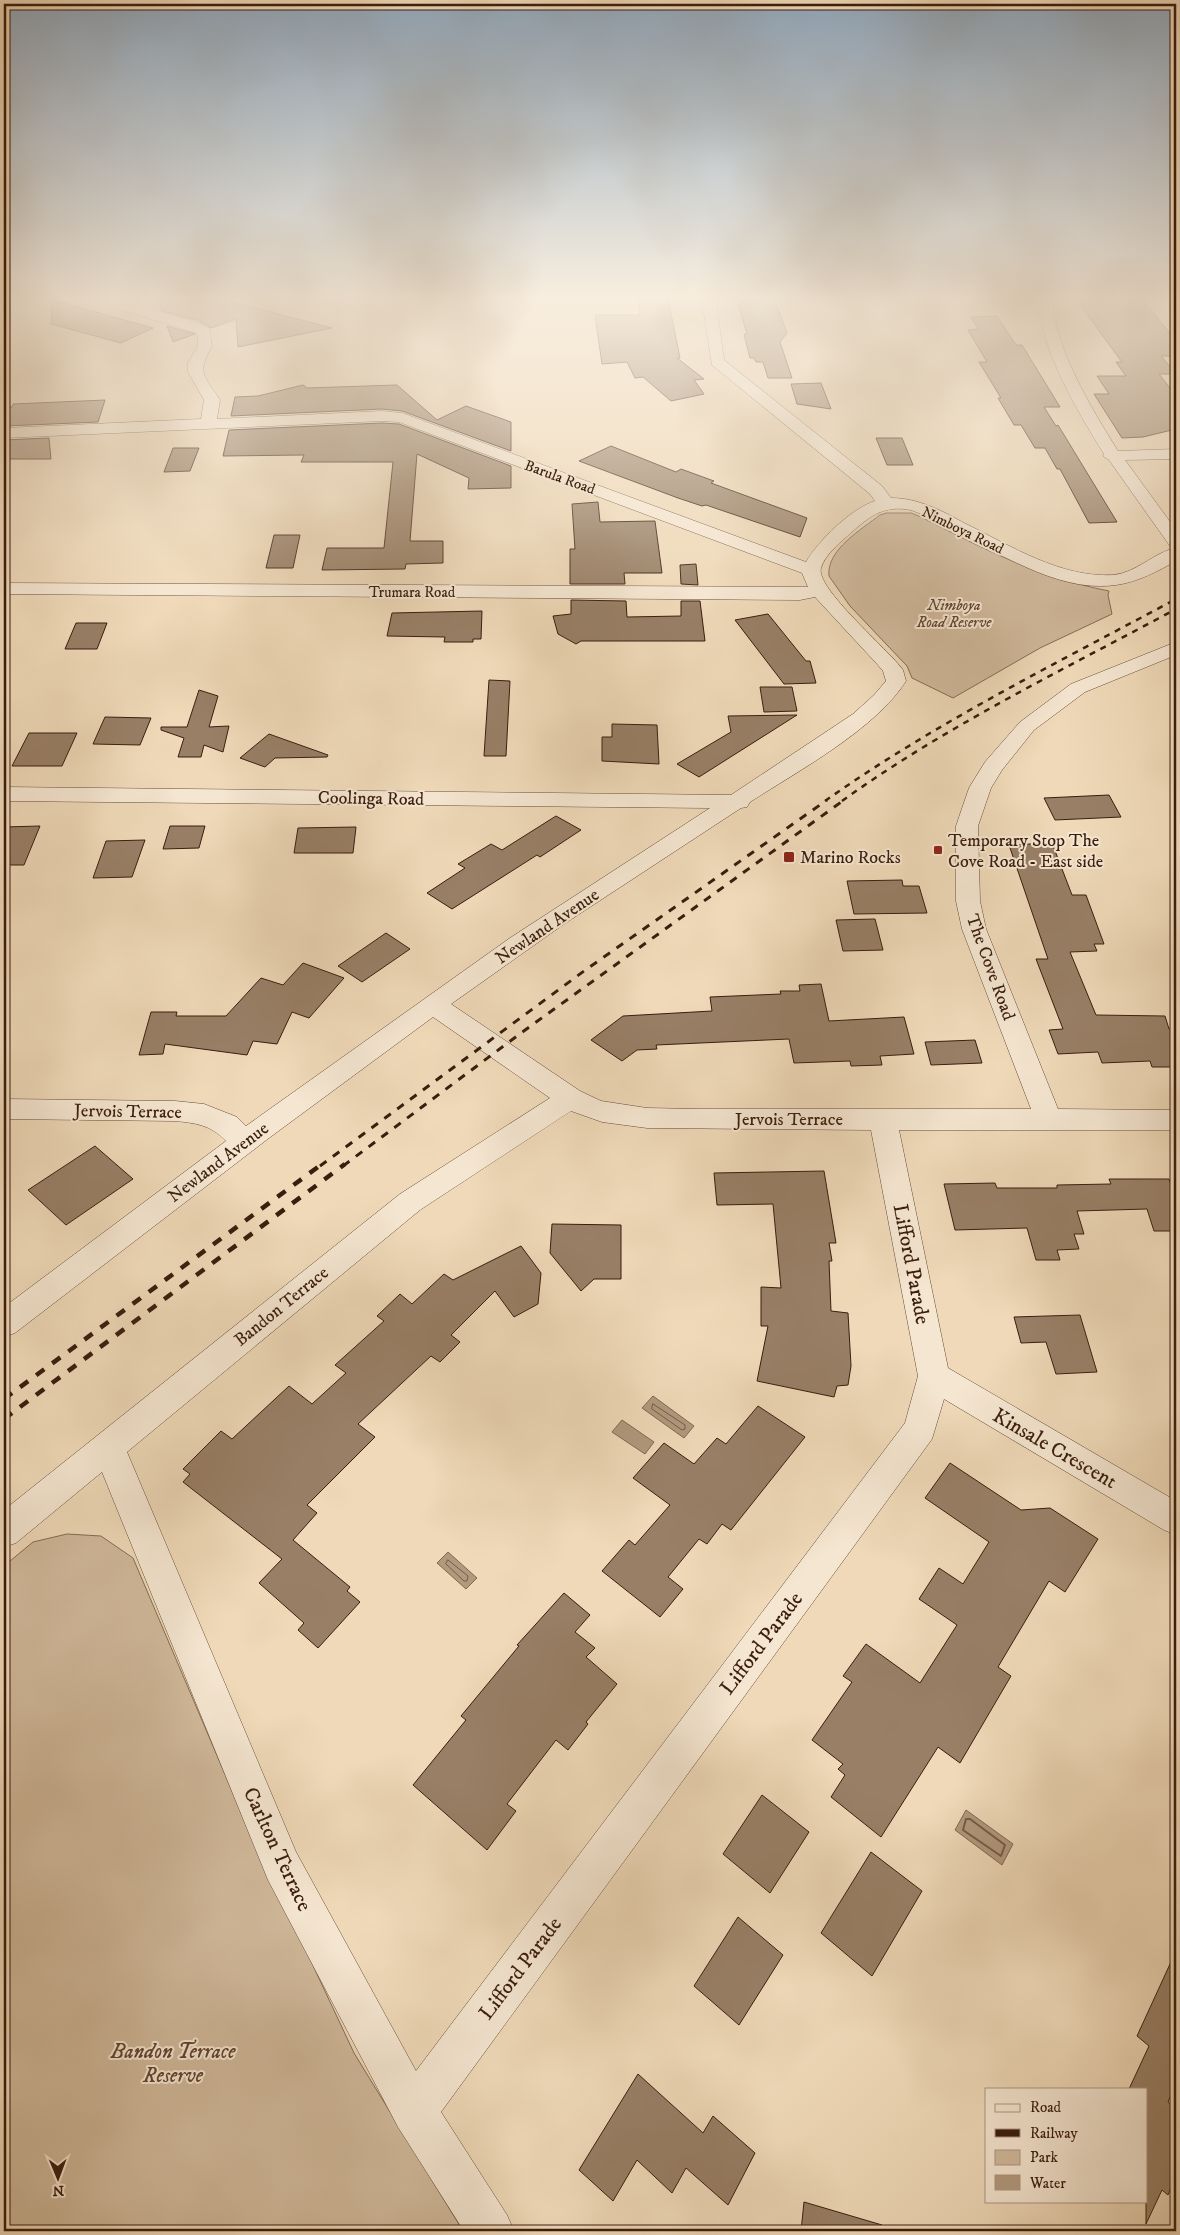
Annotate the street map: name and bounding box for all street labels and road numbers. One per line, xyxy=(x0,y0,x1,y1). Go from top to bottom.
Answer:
street label: Barula Road xyxy=(522,456,598,499)
street label: Nimboya Road xyxy=(919,502,1007,559)
street label: Trumara Road xyxy=(369,583,456,602)
street label: Coolinga Road xyxy=(318,787,424,811)
street label: Newland Avenue xyxy=(492,884,604,970)
street label: The Cove Road xyxy=(961,911,1019,1024)
street label: Jervois Terrace xyxy=(72,1100,182,1124)
street label: Jervois Terrace xyxy=(733,1109,843,1131)
street label: Newland Avenue xyxy=(164,1118,273,1208)
street label: Lifford Parade xyxy=(887,1202,935,1327)
street label: Bandon Terrace xyxy=(230,1262,333,1351)
street label: Kinsale Crescent xyxy=(988,1403,1122,1495)
street label: Lifford Parade xyxy=(715,1587,809,1700)
street label: Carlton Terrace xyxy=(237,1783,317,1916)
street label: Lifford Parade xyxy=(474,1912,568,2025)

